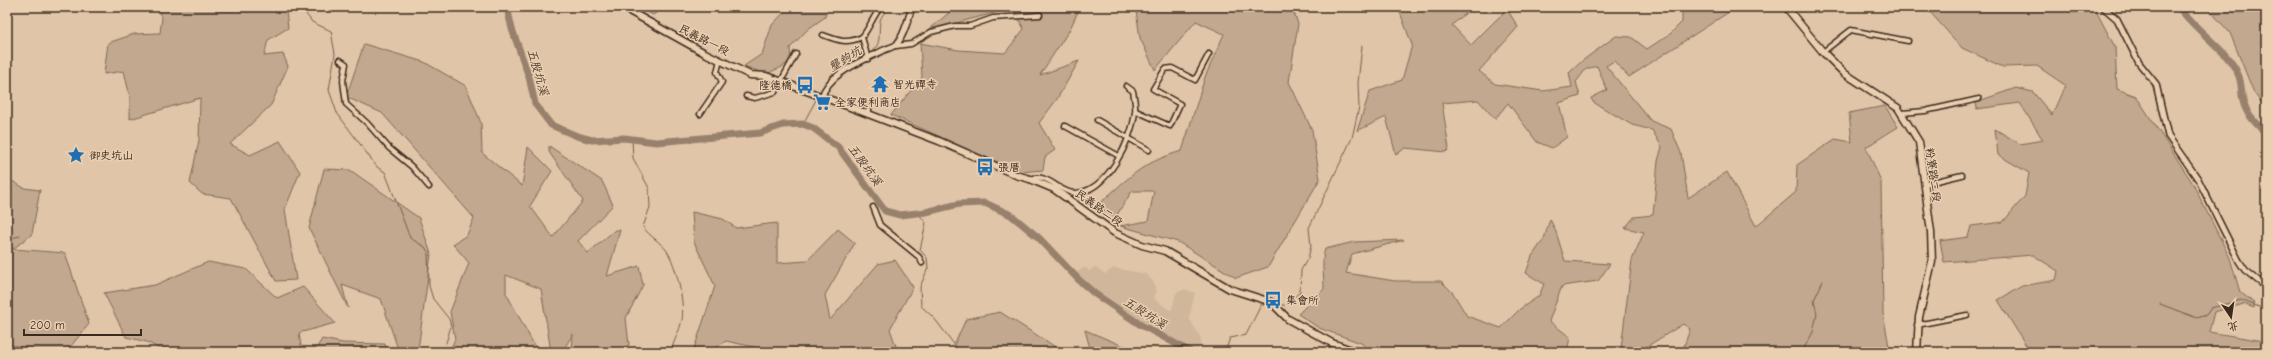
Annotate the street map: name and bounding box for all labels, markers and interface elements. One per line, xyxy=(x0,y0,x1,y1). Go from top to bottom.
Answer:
street label: 民義路一段 xyxy=(677,22,731,58)
water label: 壟鉤坑 xyxy=(826,42,866,74)
water label: 五股坑溪 xyxy=(525,47,552,98)
temple icon: 智光禪寺 xyxy=(870,74,890,94)
bus stop icon: 隆德橋 xyxy=(795,75,815,95)
place label: 智光禪寺 xyxy=(893,78,937,91)
place label: 隆德橋 xyxy=(759,79,792,92)
supermarket icon: 全家便利商店 xyxy=(812,92,832,112)
place label: 全家便利商店 xyxy=(835,96,901,109)
water label: 五股坑溪 xyxy=(845,141,885,189)
place icon: 御史坑山 xyxy=(66,145,86,165)
street label: 粉寮路二段 xyxy=(1923,147,1943,203)
place label: 御史坑山 xyxy=(89,149,133,162)
bus stop icon: 張厝 xyxy=(975,157,995,177)
place label: 張厝 xyxy=(998,161,1020,174)
street label: 民義路二段 xyxy=(1073,187,1125,229)
bus stop icon: 集會所 xyxy=(1263,290,1283,310)
water label: 五股坑溪 xyxy=(1121,294,1170,332)
place label: 集會所 xyxy=(1286,294,1319,307)
north arrow xyxy=(2211,297,2251,337)
scale bar xyxy=(24,311,141,337)
text: 200 m xyxy=(30,318,65,332)
text: 北 xyxy=(2226,319,2240,334)

